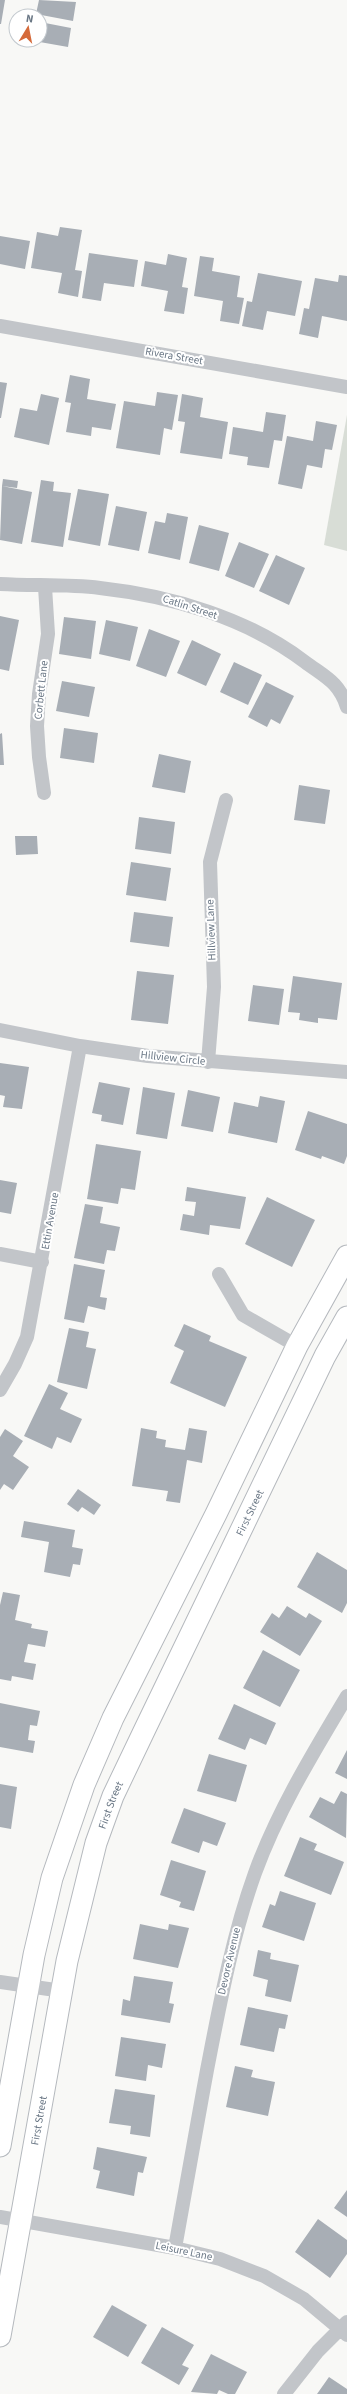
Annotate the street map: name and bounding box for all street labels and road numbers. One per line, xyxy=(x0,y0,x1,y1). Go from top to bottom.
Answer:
street label: Rivera Street xyxy=(144,344,204,369)
street label: Catlin Street xyxy=(161,591,220,623)
street label: Corbett Lane xyxy=(30,659,52,720)
street label: Hillview Lane xyxy=(202,899,220,961)
street label: Hillview Circle xyxy=(140,1047,207,1069)
street label: Ettin Avenue xyxy=(38,1191,62,1251)
street label: First Street xyxy=(232,1487,267,1538)
street label: First Street xyxy=(94,1779,127,1831)
street label: Devore Avenue xyxy=(214,1925,244,1996)
street label: First Street xyxy=(27,2094,50,2146)
street label: Leisure Lane xyxy=(154,2238,214,2264)

